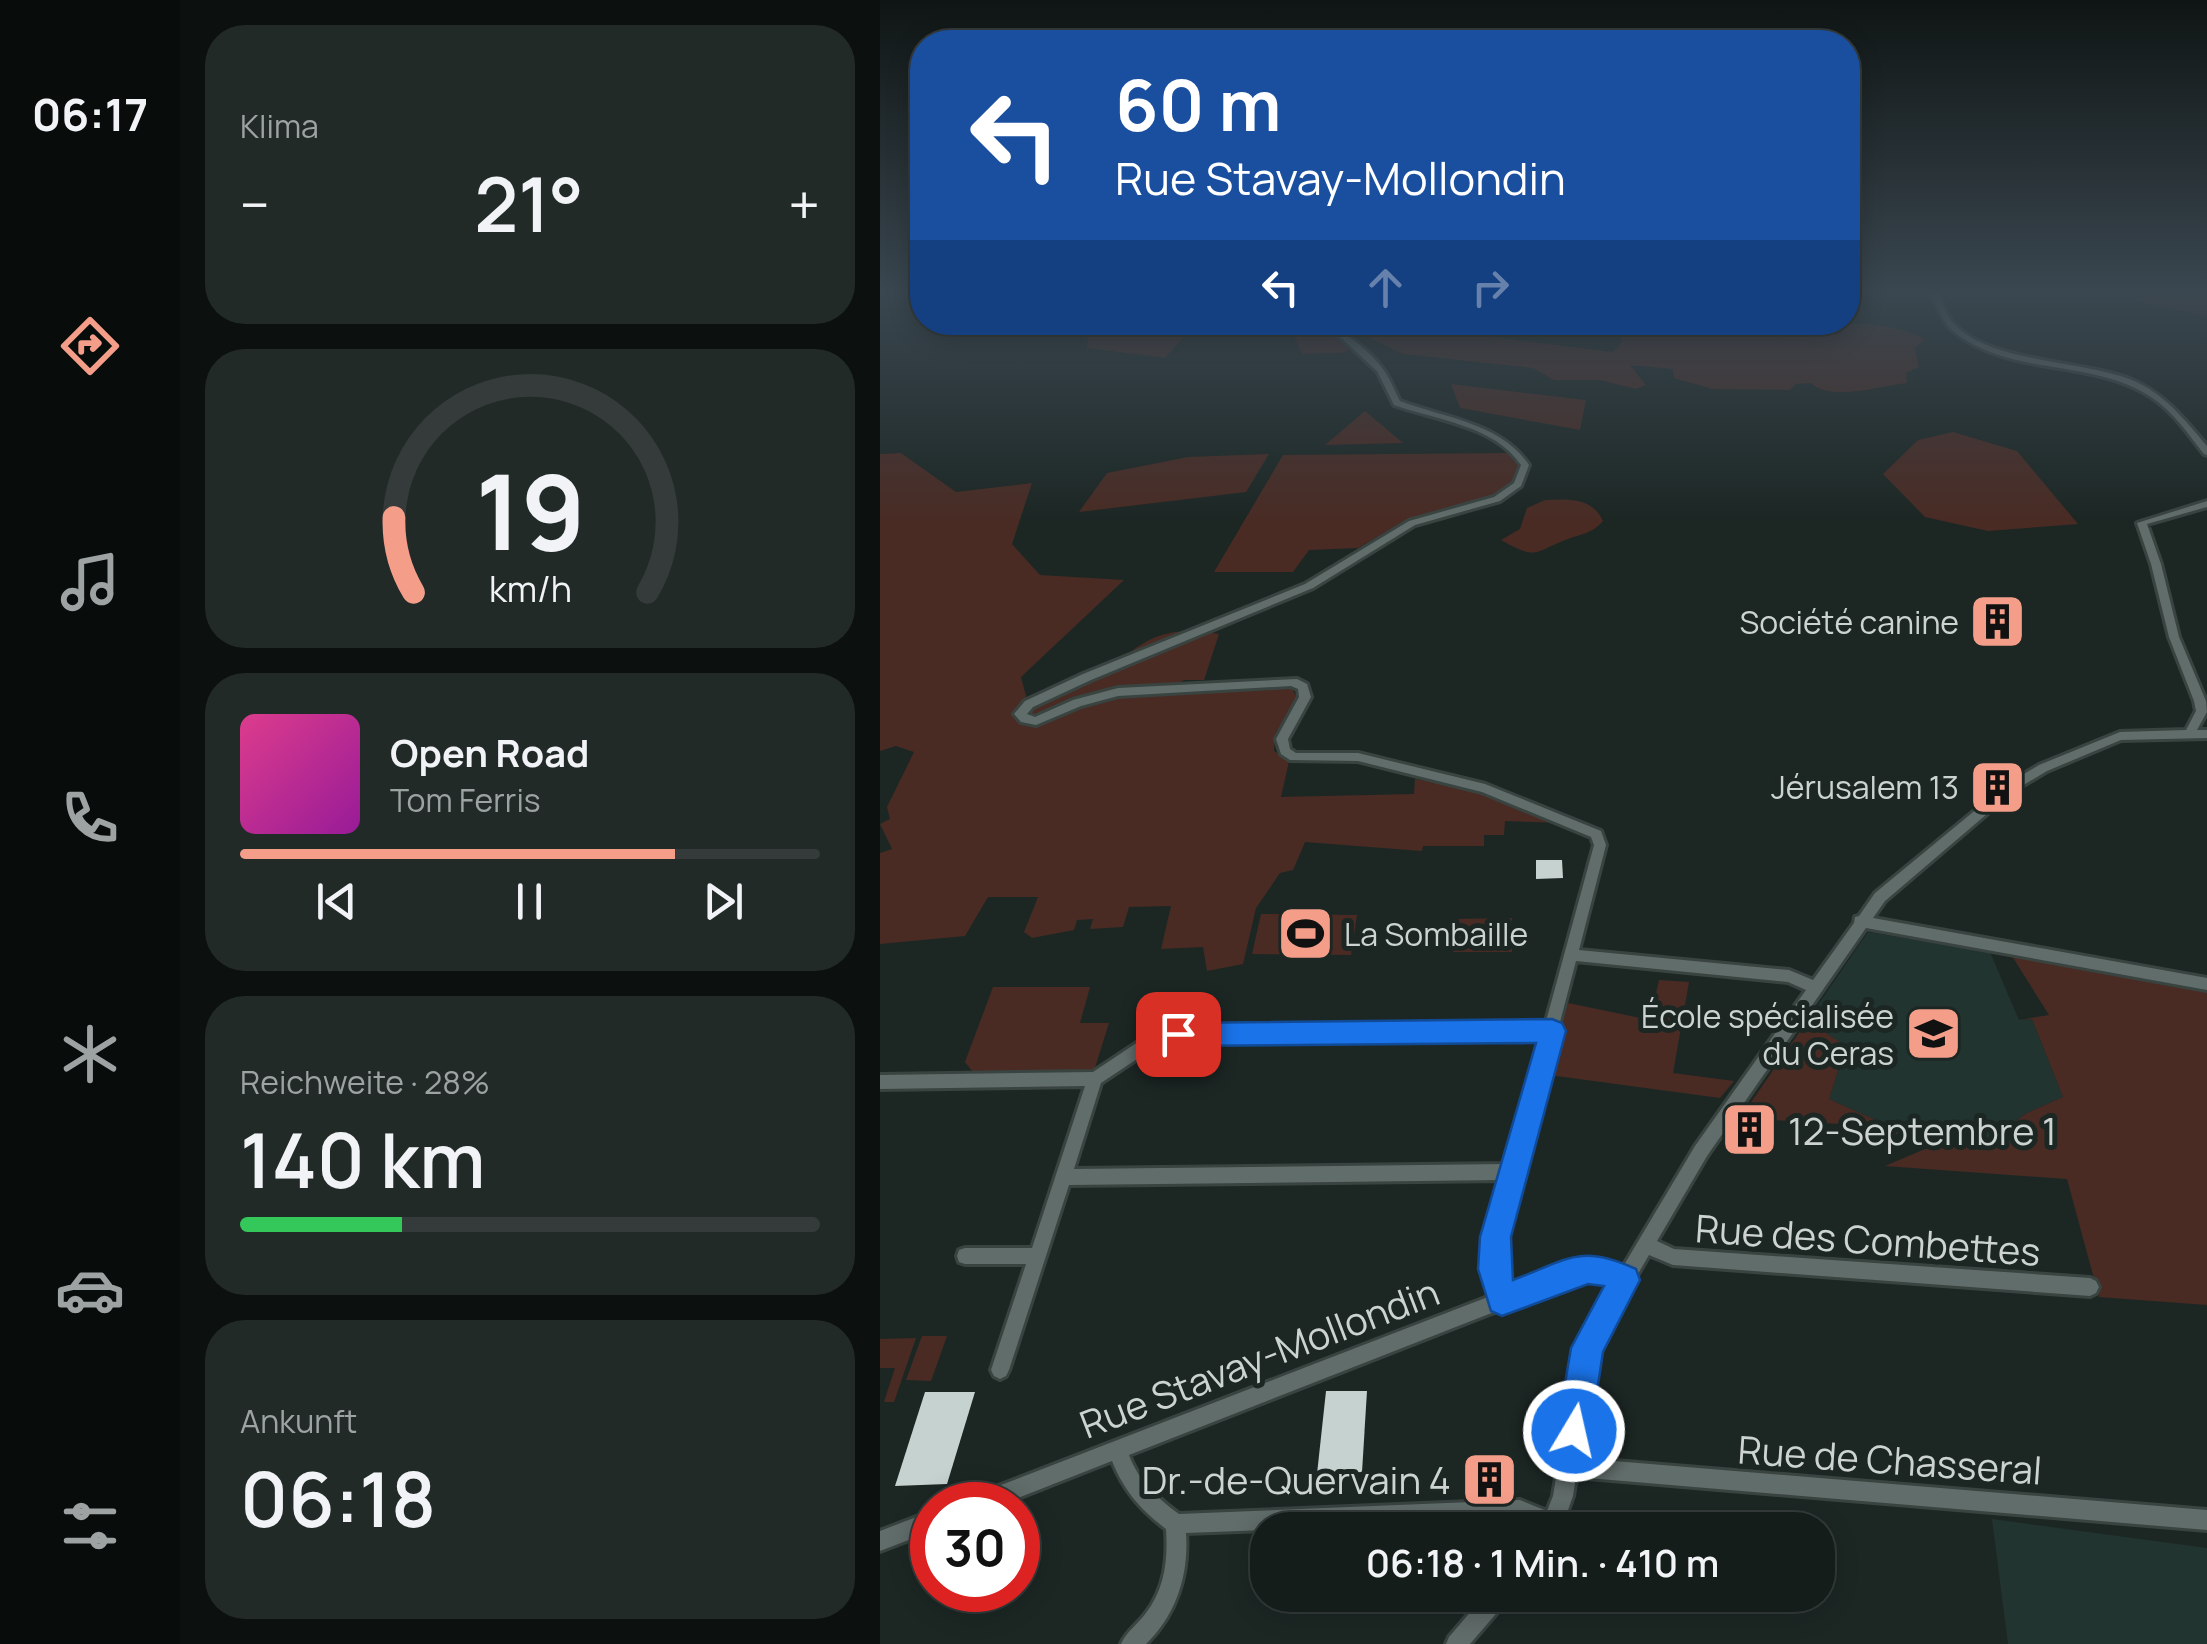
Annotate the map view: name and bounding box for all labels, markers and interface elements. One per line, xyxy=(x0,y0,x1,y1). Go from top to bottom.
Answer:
text: 60 m xyxy=(1115,56,1282,152)
icon: left xyxy=(950,70,1080,200)
text: 06:17 xyxy=(32,83,148,145)
text: Klima xyxy=(240,104,319,148)
text: Rue Stavay-Mollondin xyxy=(1115,147,1566,209)
text: 21° xyxy=(474,152,584,255)
text: − xyxy=(240,166,270,242)
text: + xyxy=(788,166,820,242)
icon: left xyxy=(1253,260,1308,315)
icon: ahead xyxy=(1358,260,1413,315)
icon: right xyxy=(1463,260,1518,315)
icon: directions xyxy=(55,311,125,381)
text: 19 xyxy=(475,439,585,581)
icon: music xyxy=(55,547,125,617)
text: km/h xyxy=(488,564,572,613)
building icon: Société canine xyxy=(1968,592,2028,652)
place label: Société canine xyxy=(1740,600,1959,644)
text: Open Road xyxy=(390,726,589,778)
building icon: Jérusalem 13 xyxy=(1968,757,2028,817)
place label: Jérusalem 13 xyxy=(1771,765,1959,809)
text: Tom Ferris xyxy=(390,778,541,822)
icon: phone xyxy=(55,783,125,853)
icon: previous xyxy=(309,874,364,929)
icon: pause xyxy=(502,874,557,929)
icon: next xyxy=(696,874,751,929)
sports icon: La Sombaille xyxy=(1275,904,1335,964)
place label: La Sombaille xyxy=(1344,912,1528,956)
pin xyxy=(1136,992,1221,1077)
place label: École spécialisée du Ceras xyxy=(1641,994,1894,1075)
school or university icon: École spécialisée du Ceras xyxy=(1903,1004,1963,1064)
icon: arrive xyxy=(1151,1007,1206,1062)
icon: climate xyxy=(55,1019,125,1089)
text: Reichweite · 28% xyxy=(240,1060,490,1104)
building icon: 12-Septembre 1 xyxy=(1719,1100,1779,1160)
place label: 12-Septembre 1 xyxy=(1788,1104,2057,1156)
text: 140 km xyxy=(240,1108,485,1211)
street label: Rue des Combettes xyxy=(1694,1201,2042,1277)
icon: car xyxy=(55,1255,125,1325)
street label: Rue Stavay-Mollondin xyxy=(1072,1265,1446,1449)
position arrow xyxy=(1522,1379,1626,1483)
text: Ankunft xyxy=(240,1399,357,1443)
street label: Rue de Chasseral xyxy=(1736,1422,2044,1496)
text: 06:18 xyxy=(240,1447,436,1550)
building icon: Dr.-de-Quervain 4 xyxy=(1460,1449,1520,1509)
place label: Dr.-de-Quervain 4 xyxy=(1142,1453,1451,1505)
speed limit sign: 30 xyxy=(910,1482,1040,1612)
icon: filters xyxy=(55,1491,125,1561)
text: 06:18 · 1 Min. · 410 m xyxy=(1366,1536,1719,1588)

